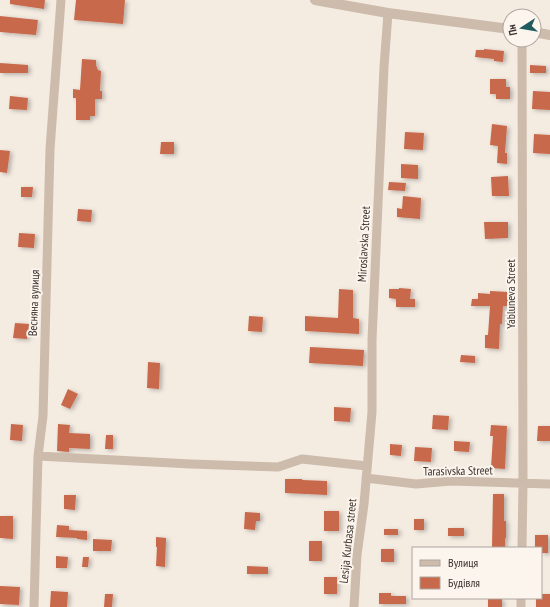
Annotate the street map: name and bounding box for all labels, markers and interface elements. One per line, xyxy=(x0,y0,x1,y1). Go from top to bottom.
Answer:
north arrow xyxy=(502,8,542,48)
text: Пн xyxy=(504,23,520,37)
street label: Miroslavska Street xyxy=(354,205,373,282)
street label: Yabluneva Street xyxy=(503,258,518,329)
street label: Весняна вулиця xyxy=(25,269,42,336)
street label: Tarasivska Street xyxy=(423,462,494,479)
street label: Lesija Kurbasa street xyxy=(336,497,359,584)
legend xyxy=(412,547,542,599)
text: Вулиця xyxy=(448,555,478,570)
text: Будівля xyxy=(448,575,480,590)

